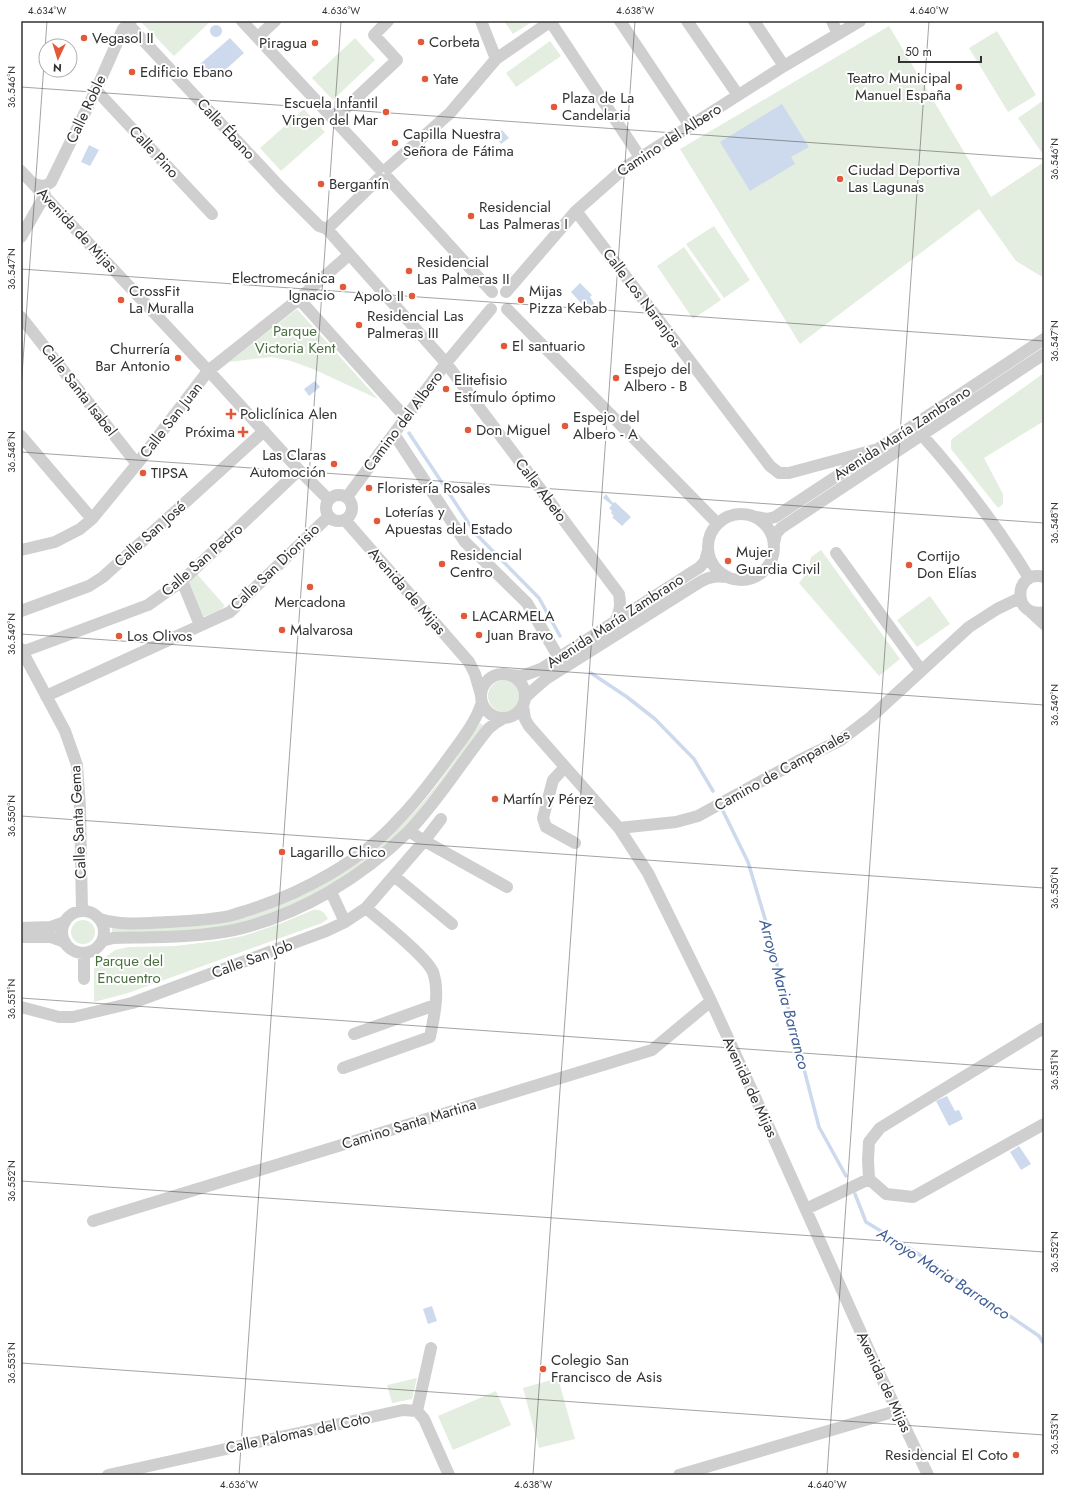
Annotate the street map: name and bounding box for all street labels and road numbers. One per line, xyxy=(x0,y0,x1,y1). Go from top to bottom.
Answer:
street label: Calle Roble xyxy=(61,71,111,147)
street label: Calle Ébano xyxy=(192,93,260,165)
street label: Camino del Albero xyxy=(612,98,726,182)
street label: Calle Pino xyxy=(124,121,184,183)
street label: Avenida de Mijas xyxy=(32,183,122,277)
street label: Calle Los Naranjos xyxy=(597,244,687,352)
street label: Calle Santa Isabel xyxy=(36,339,122,441)
street label: Camino del Albero xyxy=(358,366,448,476)
street label: Calle San Juan xyxy=(134,377,208,463)
street label: Avenida María Zambrano xyxy=(829,380,975,486)
street label: Calle Abeto xyxy=(510,454,572,526)
street label: Calle San José xyxy=(109,496,191,572)
street label: Calle San Pedro xyxy=(156,518,248,602)
street label: Calle San Dionisio xyxy=(225,519,325,615)
street label: Avenida de Mijas xyxy=(363,543,451,639)
street label: Avenida María Zambrano xyxy=(542,568,688,674)
street label: Camino de Campanales xyxy=(710,724,854,816)
street label: Calle Santa Gema xyxy=(64,765,92,879)
street label: Calle San Job xyxy=(208,934,296,984)
street label: Avenida de Mijas xyxy=(717,1033,783,1141)
street label: Camino Santa Martina xyxy=(339,1093,479,1155)
street label: Avenida de Mijas xyxy=(851,1328,917,1436)
street label: Calle Palomas del Coto xyxy=(224,1407,372,1459)

